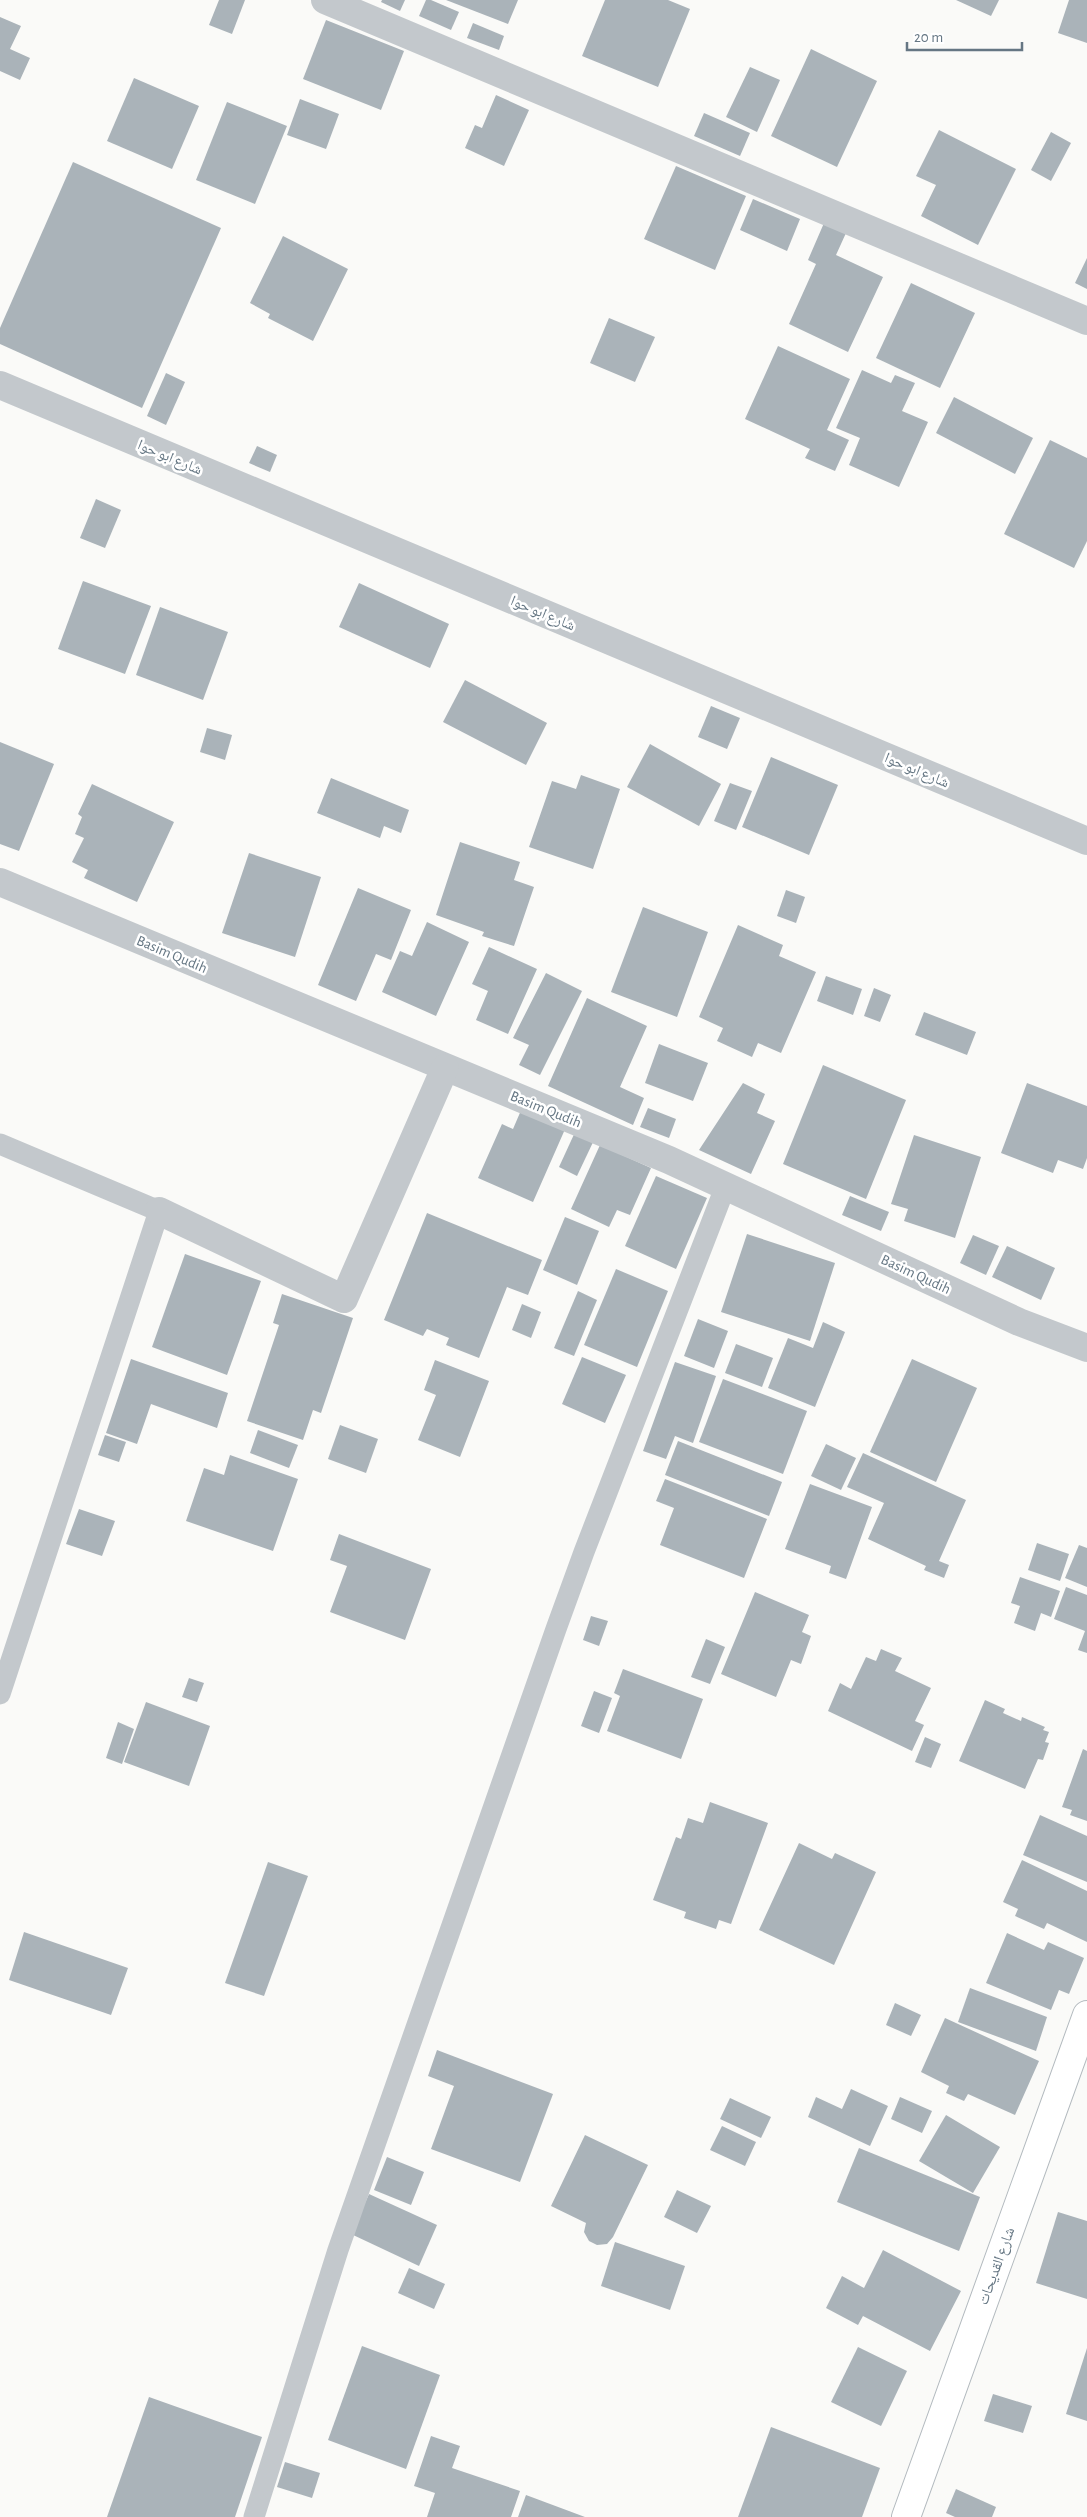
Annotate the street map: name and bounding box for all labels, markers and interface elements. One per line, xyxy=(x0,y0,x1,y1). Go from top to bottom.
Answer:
scale bar xyxy=(907,20,1022,52)
text: 20 m xyxy=(914,30,943,45)
street label: شارع ابو حوا xyxy=(135,437,204,480)
street label: شارع ابو حوا xyxy=(508,593,577,636)
street label: شارع ابو حوا xyxy=(882,750,951,793)
street label: Basim Qudih xyxy=(134,933,209,976)
street label: Basim Qudih xyxy=(508,1088,583,1130)
street label: Basim Qudih xyxy=(879,1252,953,1297)
street label: شارع القديحات xyxy=(976,2225,1019,2308)

